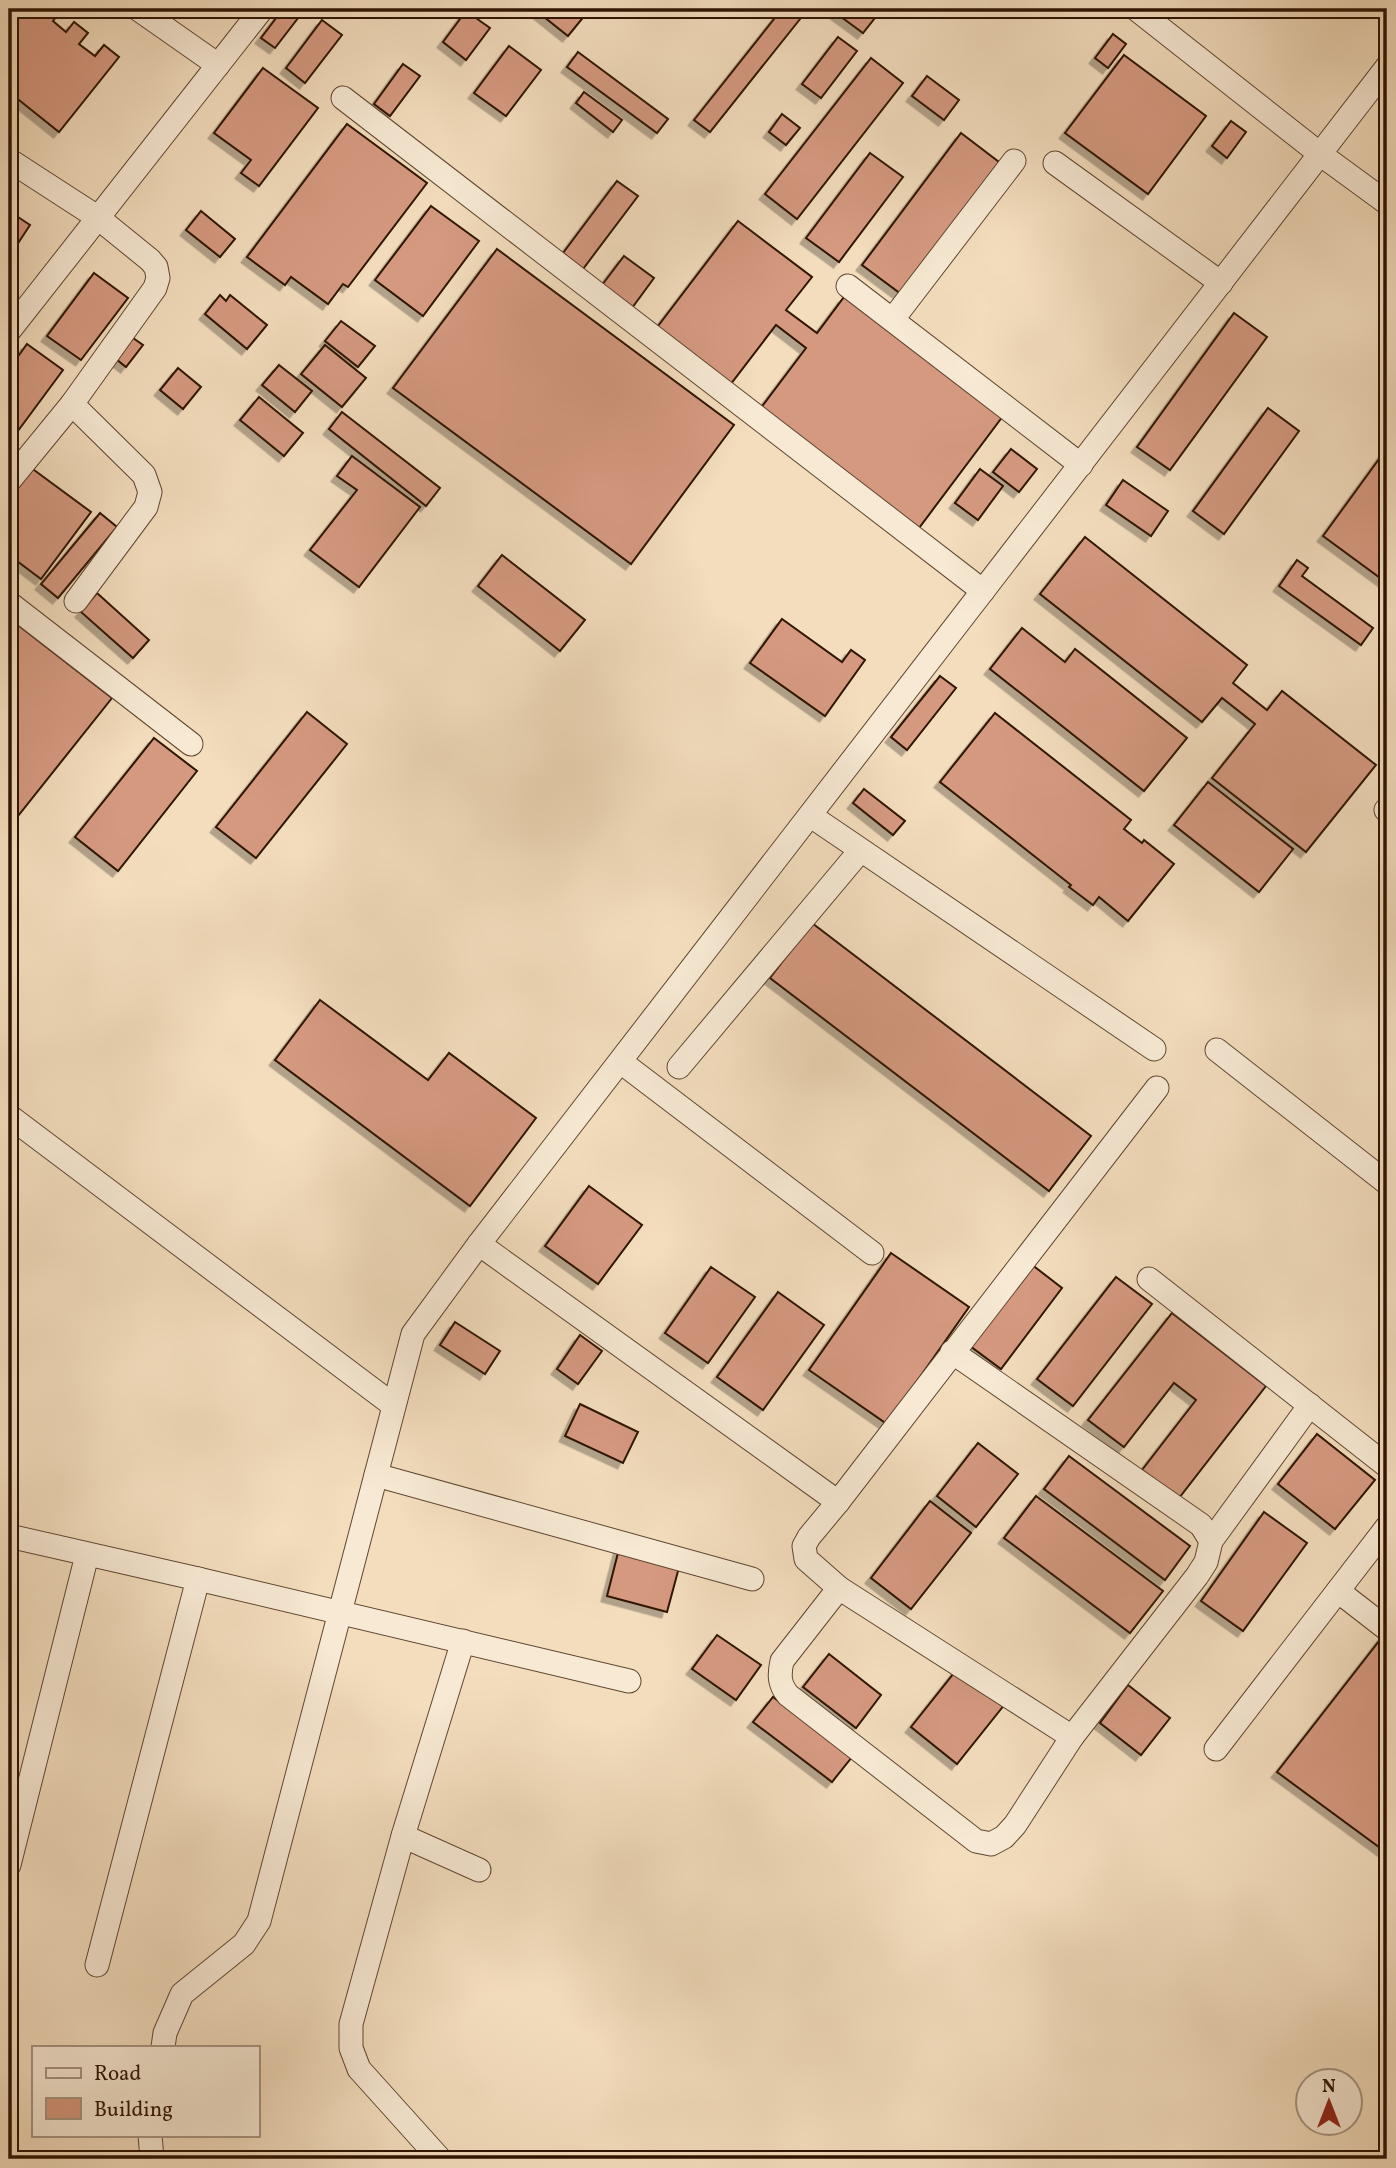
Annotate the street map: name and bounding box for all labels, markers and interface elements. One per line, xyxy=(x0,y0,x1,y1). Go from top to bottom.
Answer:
legend xyxy=(32,2046,259,2136)
text: Road xyxy=(94,2060,141,2089)
north arrow xyxy=(1294,2066,1364,2136)
text: N xyxy=(1322,2074,1336,2100)
text: Building xyxy=(94,2096,173,2125)

